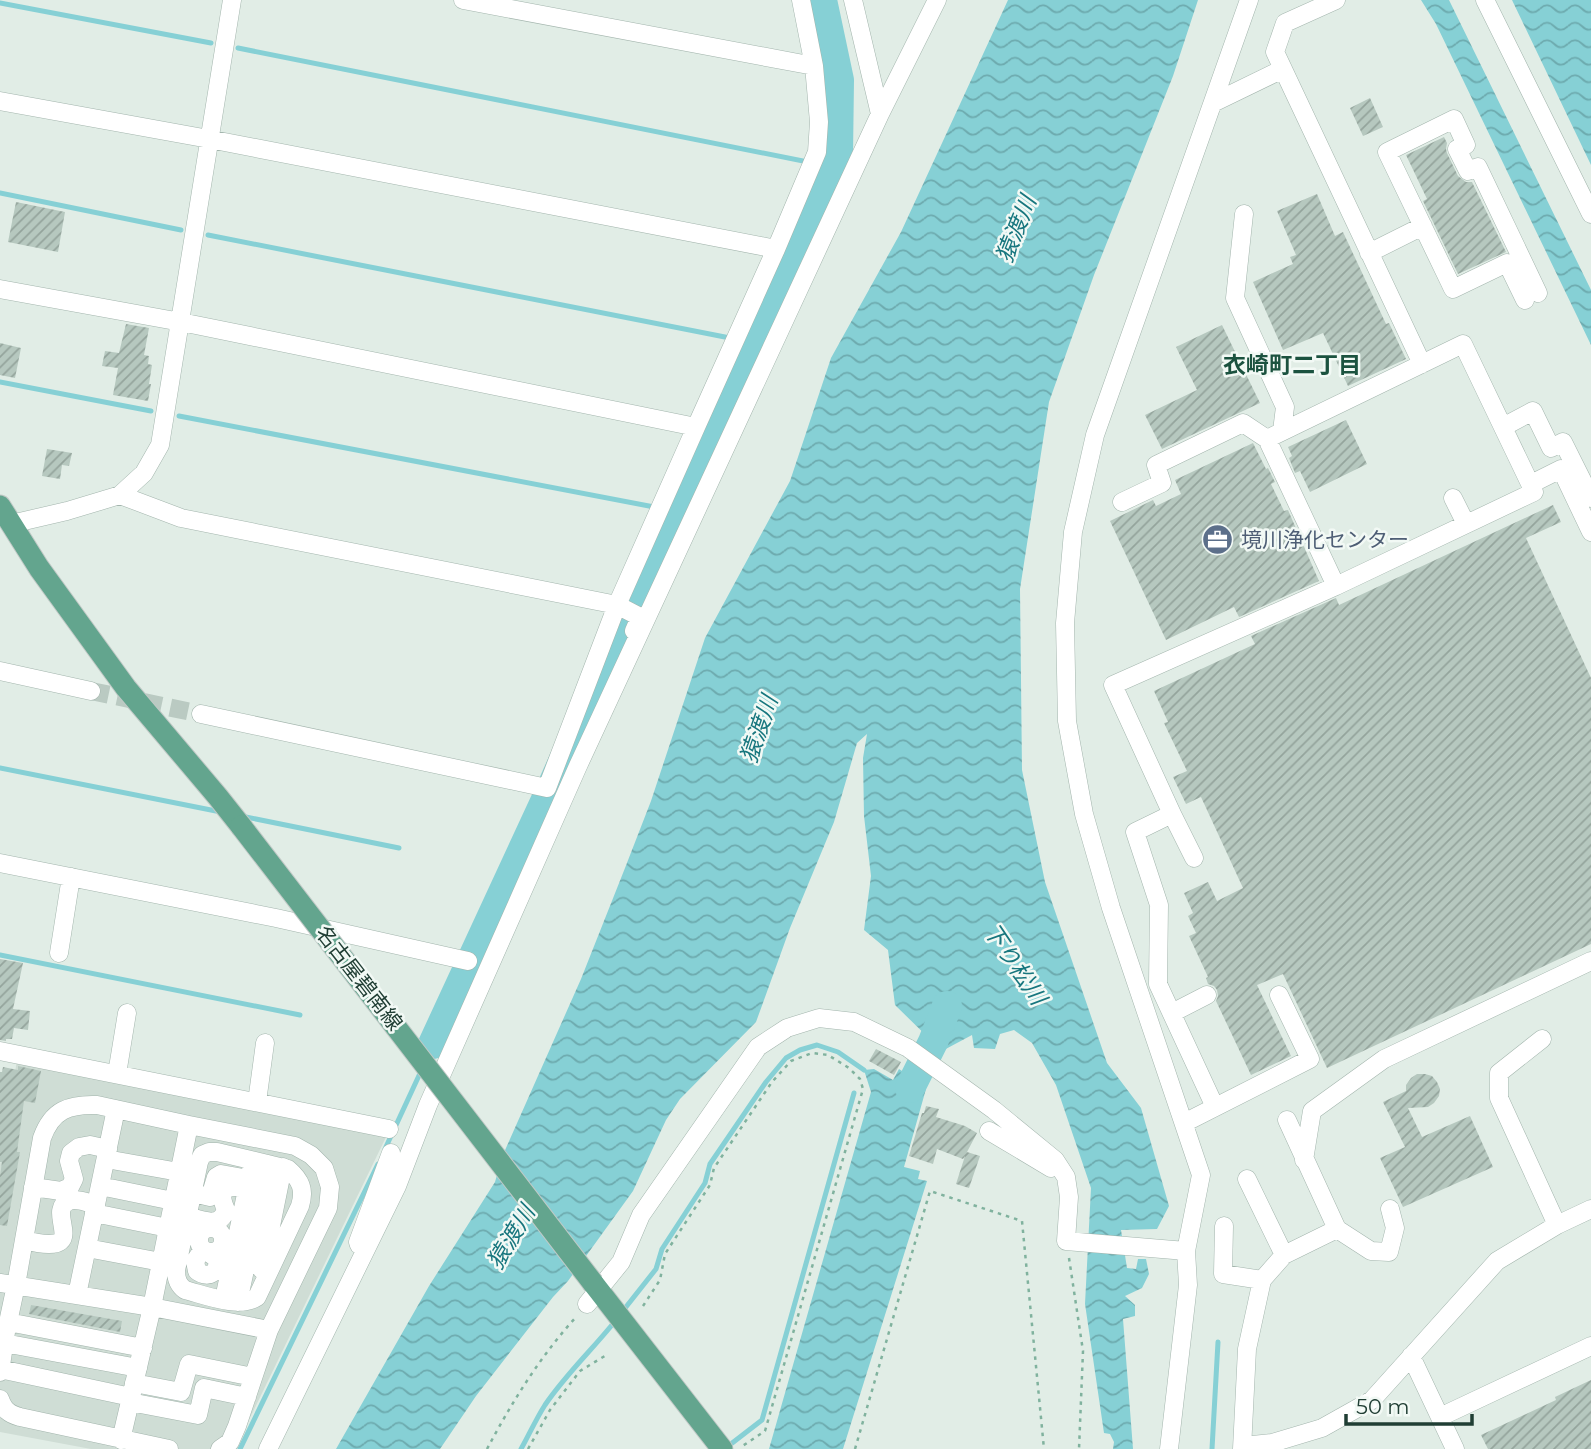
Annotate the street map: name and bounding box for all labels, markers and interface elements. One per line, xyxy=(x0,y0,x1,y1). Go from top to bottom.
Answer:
water label: 猿渡川 xyxy=(990,189,1043,266)
district label: 衣崎町二丁目 xyxy=(1223,351,1361,379)
office icon: 境川浄化センター xyxy=(1201,523,1235,557)
place label: 境川浄化センター xyxy=(1241,527,1409,552)
water label: 猿渡川 xyxy=(735,689,784,766)
water label: 下り松川 xyxy=(978,918,1054,1012)
street label: 名古屋碧南線 xyxy=(311,920,408,1035)
water label: 猿渡川 xyxy=(481,1198,542,1274)
scale bar xyxy=(1346,1382,1472,1426)
text: 50 m xyxy=(1356,1394,1410,1419)

